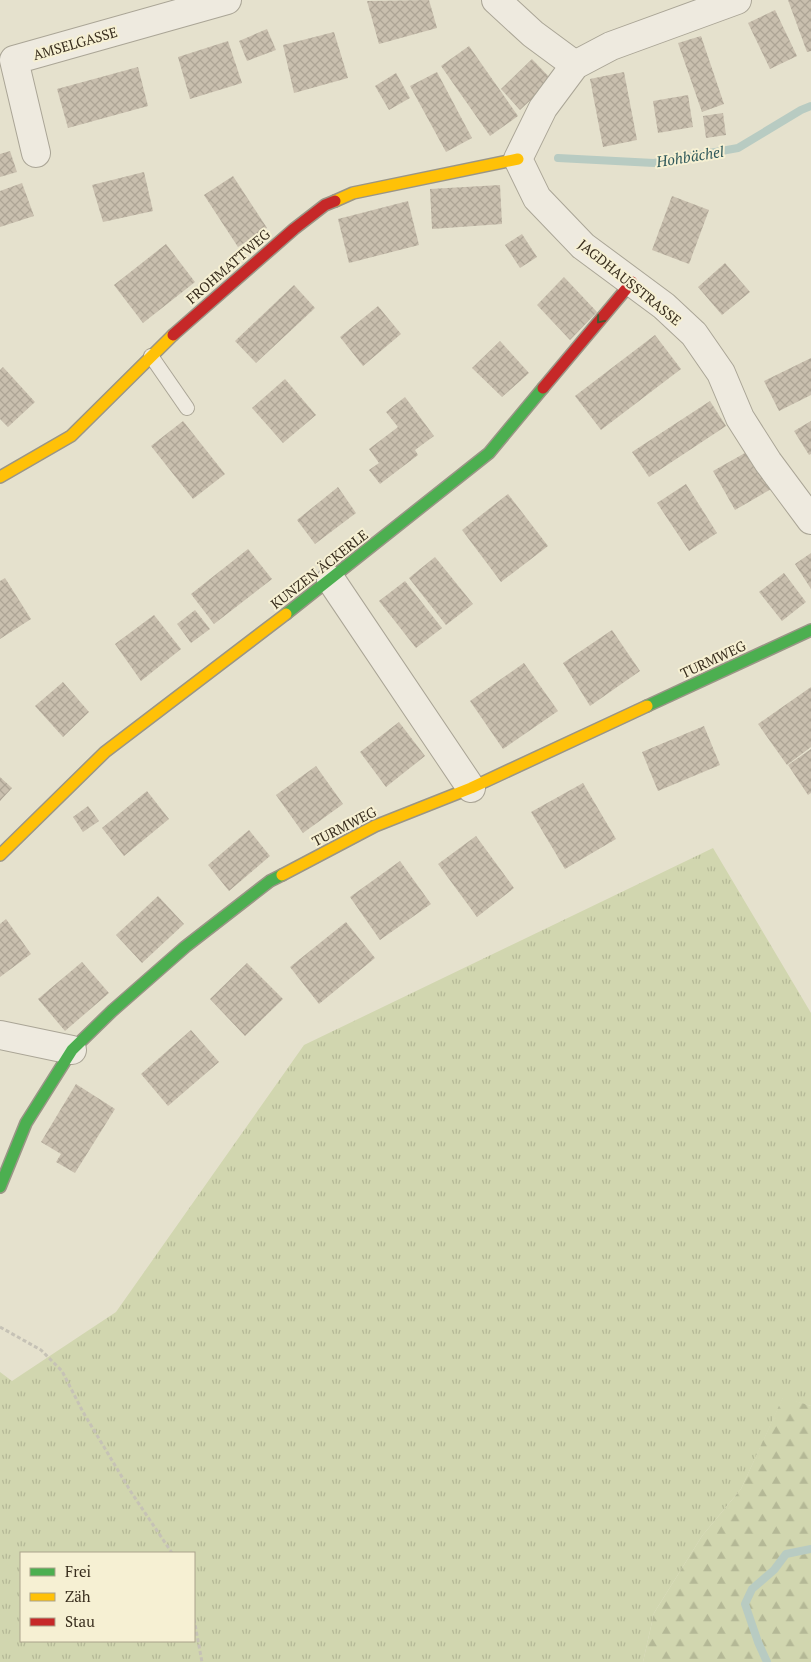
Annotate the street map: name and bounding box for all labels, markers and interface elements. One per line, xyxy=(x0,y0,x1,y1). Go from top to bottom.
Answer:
street label: AMSELGASSE xyxy=(31,22,119,64)
water label: Hohbächel xyxy=(654,141,726,171)
street label: FROHMATTWEG xyxy=(182,224,274,308)
street label: JAGDHAUSSTRASSE xyxy=(574,234,686,330)
one-way arrow xyxy=(597,314,606,323)
street label: KUNZEN ÄCKERLE xyxy=(266,525,372,613)
street label: TURMWEG xyxy=(677,635,749,682)
street label: TURMWEG xyxy=(309,801,380,850)
legend xyxy=(20,1552,195,1642)
text: Frei xyxy=(65,1561,91,1581)
text: Zäh xyxy=(65,1586,91,1606)
text: Stau xyxy=(65,1611,95,1631)

